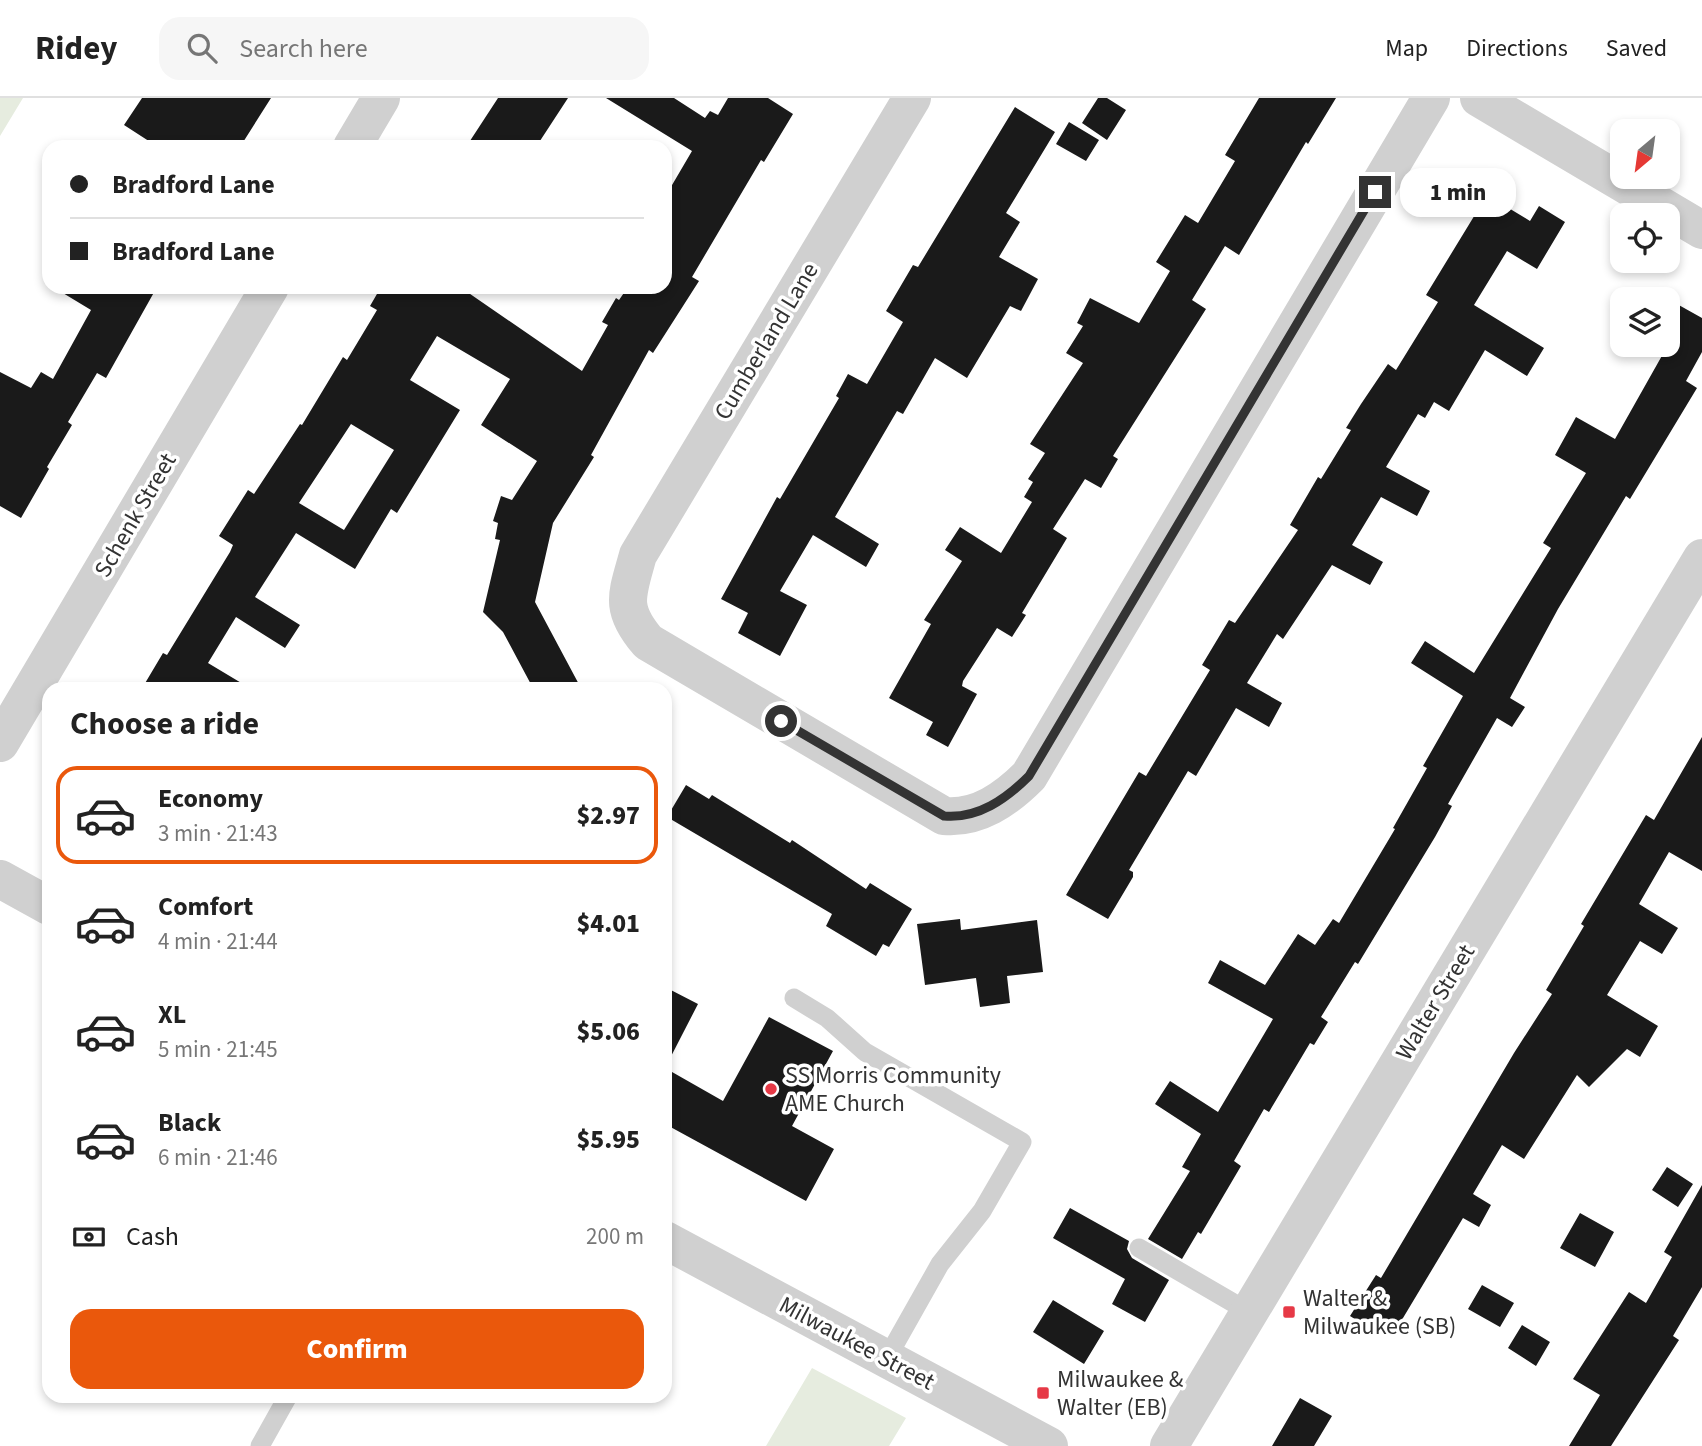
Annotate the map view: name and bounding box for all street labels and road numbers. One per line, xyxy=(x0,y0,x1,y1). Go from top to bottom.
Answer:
street label: Cumberland Lane xyxy=(706,256,827,427)
street label: Schenk Street xyxy=(86,446,185,584)
street label: Walter Street xyxy=(1387,938,1484,1067)
street label: Milwaukee Street xyxy=(773,1288,941,1399)

